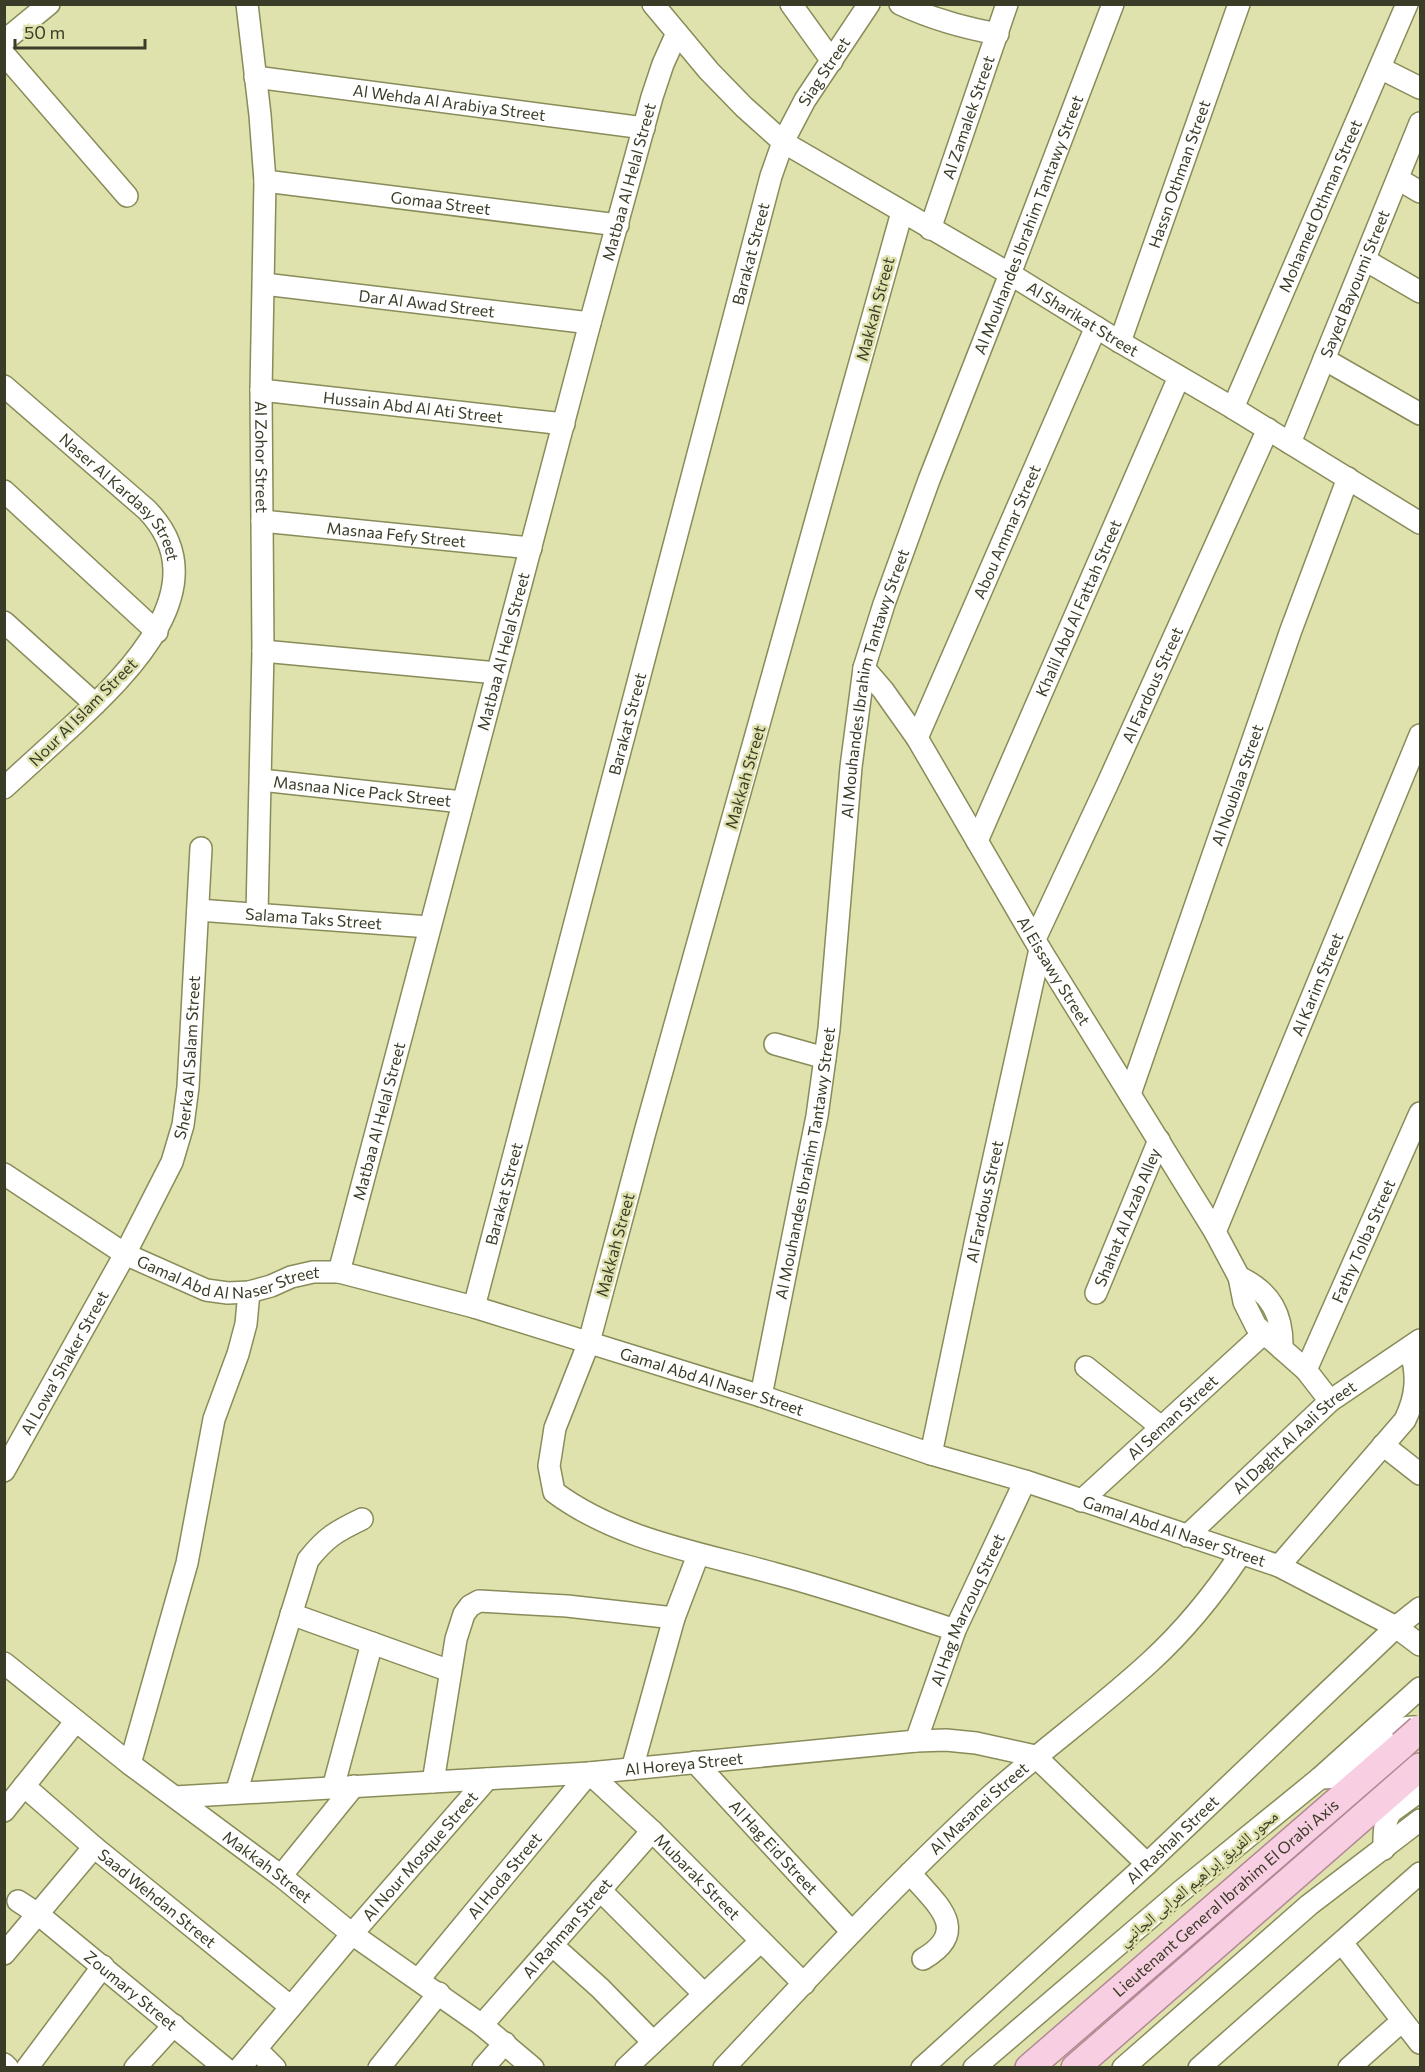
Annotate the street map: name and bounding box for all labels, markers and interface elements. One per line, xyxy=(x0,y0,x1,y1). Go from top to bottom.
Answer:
scale bar xyxy=(15,12,146,50)
text: 50 m xyxy=(24,21,65,43)
street label: Siag Street xyxy=(794,33,854,109)
street label: Al Zamalek Street xyxy=(938,53,998,181)
street label: Al Wehda Al Arabiya Street xyxy=(352,80,547,124)
street label: Al Mouhandes Ibrahim Tantawy Street xyxy=(969,92,1087,357)
street label: Hassn Othman Street xyxy=(1144,97,1214,251)
street label: Matbaa Al Helal Street xyxy=(598,100,659,263)
street label: Mohamed Othman Street xyxy=(1274,116,1365,295)
street label: Gomaa Street xyxy=(390,187,492,218)
street label: Barakat Street xyxy=(728,200,773,307)
street label: Sayed Bayoumi Street xyxy=(1316,206,1393,360)
street label: Makkah Street xyxy=(852,254,898,363)
street label: Al Sharikat Street xyxy=(1024,277,1143,360)
street label: Dar Al Awad Street xyxy=(358,285,496,321)
street label: Hussain Abd Al Ati Street xyxy=(322,387,504,426)
street label: Al Zohor Street xyxy=(252,401,272,514)
street label: Naser Al Kardasy Street xyxy=(56,429,183,563)
street label: Abou Ammar Street xyxy=(969,461,1044,601)
street label: Khalil Abd Al Fattah Street xyxy=(1031,516,1125,699)
street label: Masnaa Fefy Street xyxy=(326,518,467,550)
street label: Al Mouhandes Ibrahim Tantawy Street xyxy=(837,546,912,819)
street label: Matbaa Al Helal Street xyxy=(473,570,533,732)
street label: Al Fardous Street xyxy=(1117,623,1186,745)
street label: Nour Al Islam Street xyxy=(25,653,141,769)
street label: Barakat Street xyxy=(604,670,649,777)
street label: Al Noublaa Street xyxy=(1207,721,1267,848)
street label: Makkah Street xyxy=(721,723,768,831)
street label: Masnaa Nice Pack Street xyxy=(273,771,453,810)
street label: Salama Taks Street xyxy=(245,904,383,933)
street label: Al Eissawy Street xyxy=(1014,913,1095,1029)
street label: Al Karim Street xyxy=(1287,929,1347,1039)
street label: Sherka Al Salam Street xyxy=(169,975,203,1141)
street label: Al Mouhandes Ibrahim Tantawy Street xyxy=(771,1025,838,1301)
street label: Matbaa Al Helal Street xyxy=(348,1039,409,1202)
street label: Al Fardous Street xyxy=(961,1138,1007,1264)
street label: Barakat Street xyxy=(481,1140,526,1247)
street label: Shahat Al Azab Alley xyxy=(1090,1145,1164,1289)
street label: Fathy Tolba Street xyxy=(1327,1176,1399,1306)
street label: Makkah Street xyxy=(592,1190,638,1299)
street label: Gamal Abd Al Naser Street xyxy=(134,1251,320,1302)
street label: Al Lowa' Shaker Street xyxy=(16,1287,112,1438)
street label: Gamal Abd Al Naser Street xyxy=(618,1343,807,1419)
street label: Al Seman Street xyxy=(1123,1370,1221,1463)
street label: Al Daght Al Aali Street xyxy=(1228,1376,1360,1497)
street label: Gamal Abd Al Naser Street xyxy=(1081,1491,1269,1570)
street label: Al Hag Marzouq Street xyxy=(926,1530,1008,1689)
street label: Al Horeya Street xyxy=(624,1748,744,1778)
street label: Al Masanei Street xyxy=(925,1757,1032,1858)
street label: Al Nour Mosque Street xyxy=(358,1787,481,1924)
street label: Al Rashah Street xyxy=(1122,1791,1222,1887)
street label: Lieutenant General Ibrahim El Orabi Axis xyxy=(1108,1795,1342,2000)
street label: Al Hag Eid Street xyxy=(726,1796,823,1898)
street label: محور الفريق إبراهيم العرابى الجانبي xyxy=(1114,1805,1284,1953)
street label: Makkah Street xyxy=(220,1826,316,1907)
street label: Al Hoda Street xyxy=(463,1828,545,1922)
street label: Mubarak Street xyxy=(651,1829,745,1924)
street label: Saad Wehdan Street xyxy=(94,1844,220,1952)
street label: Al Rahman Street xyxy=(518,1874,616,1981)
street label: Zoumary Street xyxy=(81,1946,182,2034)

